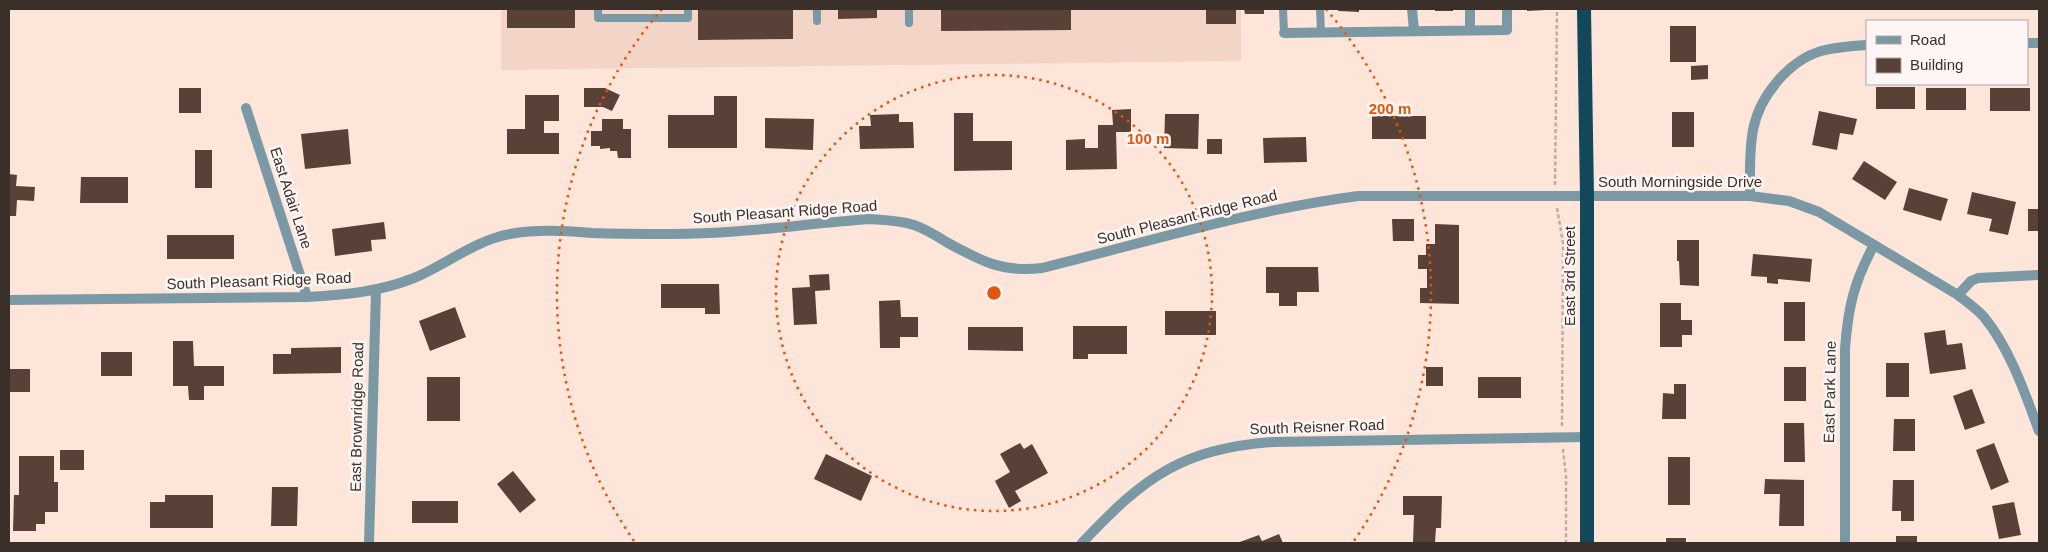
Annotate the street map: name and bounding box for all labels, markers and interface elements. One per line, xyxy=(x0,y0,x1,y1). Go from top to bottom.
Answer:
legend xyxy=(1866,20,2028,85)
text: Road xyxy=(1910,31,1946,48)
text: Building xyxy=(1910,56,1963,73)
text: 200 m xyxy=(1369,100,1411,117)
text: 100 m xyxy=(1127,130,1169,147)
street label: East Adair Lane xyxy=(267,145,316,251)
street label: South Morningside Drive xyxy=(1598,173,1762,190)
street label: South Pleasant Ridge Road xyxy=(1095,186,1279,247)
street label: South Pleasant Ridge Road xyxy=(692,197,878,226)
street label: East 3rd Street xyxy=(1561,225,1578,326)
street label: South Pleasant Ridge Road xyxy=(166,269,352,292)
centre of rings xyxy=(985,284,1003,302)
street label: East Park Lane xyxy=(1820,341,1839,443)
street label: East Brownridge Road xyxy=(347,342,366,492)
street label: South Reisner Road xyxy=(1249,416,1385,437)

